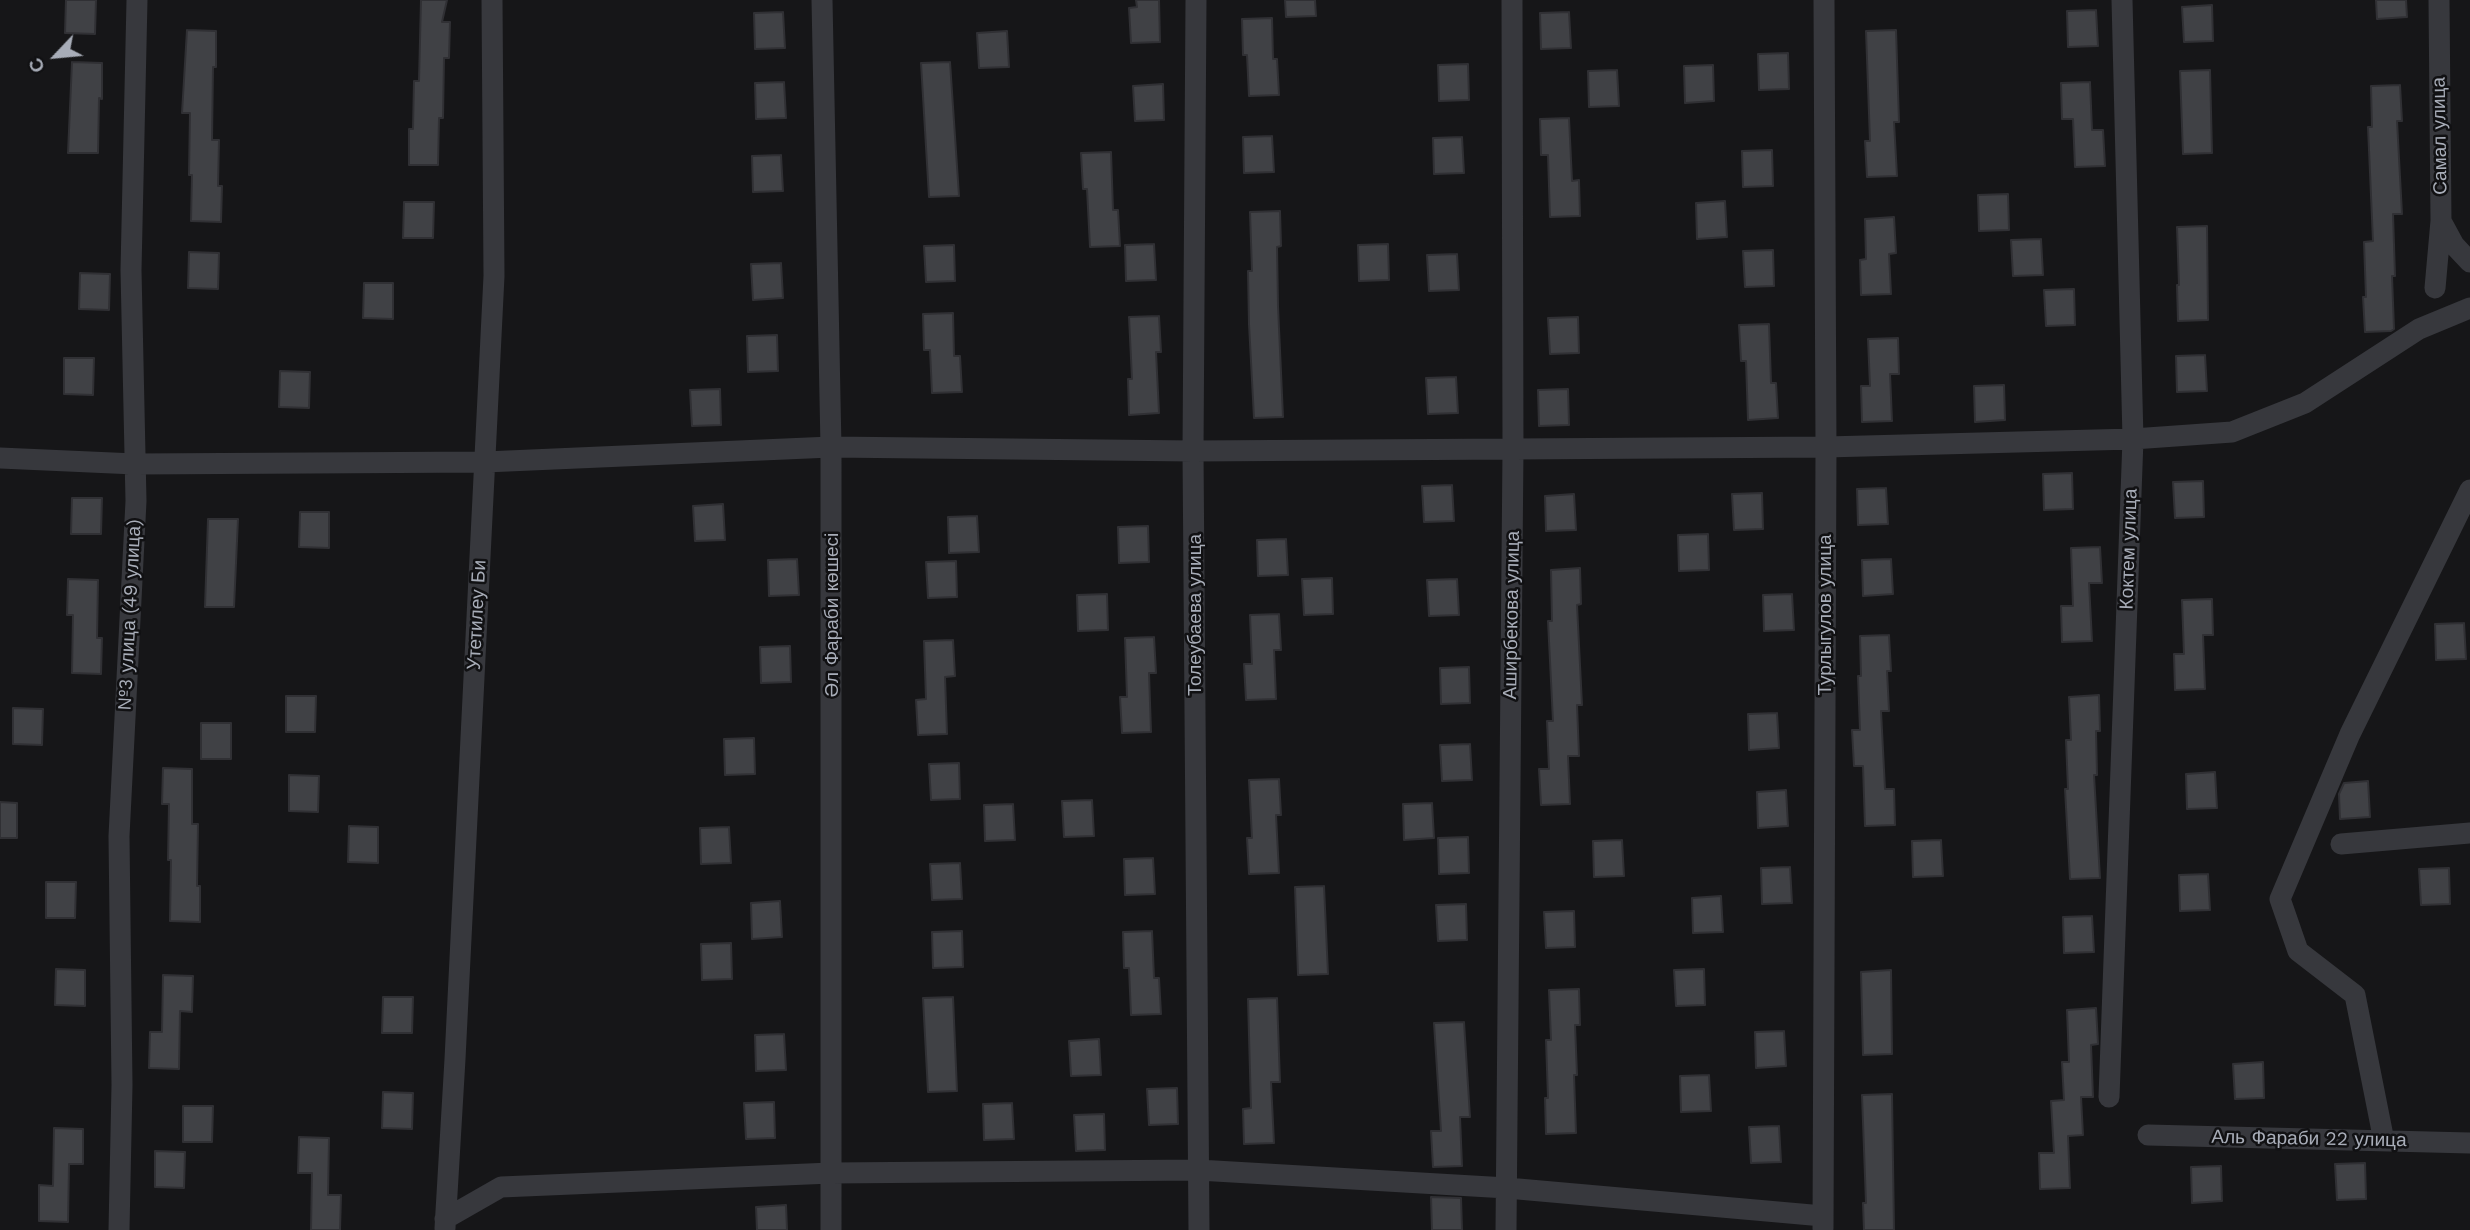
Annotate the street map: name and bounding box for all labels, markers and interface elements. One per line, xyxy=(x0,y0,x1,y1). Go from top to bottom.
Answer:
north arrow xyxy=(21,21,91,91)
text: С xyxy=(23,54,50,77)
street label: Самал улица xyxy=(2428,77,2452,195)
street label: Коктем улица xyxy=(2115,488,2143,610)
street label: №3 улица (49 улица) xyxy=(114,519,146,711)
street label: Аширбекова улица xyxy=(1499,531,1525,699)
street label: Әл Фараби көшесі xyxy=(821,533,843,697)
street label: Толеубаева улица xyxy=(1184,534,1206,696)
street label: Турлыгулов улица xyxy=(1814,534,1836,696)
street label: Утетилеу Би xyxy=(463,559,491,671)
street label: Аль Фараби 22 улица xyxy=(2211,1126,2407,1152)

